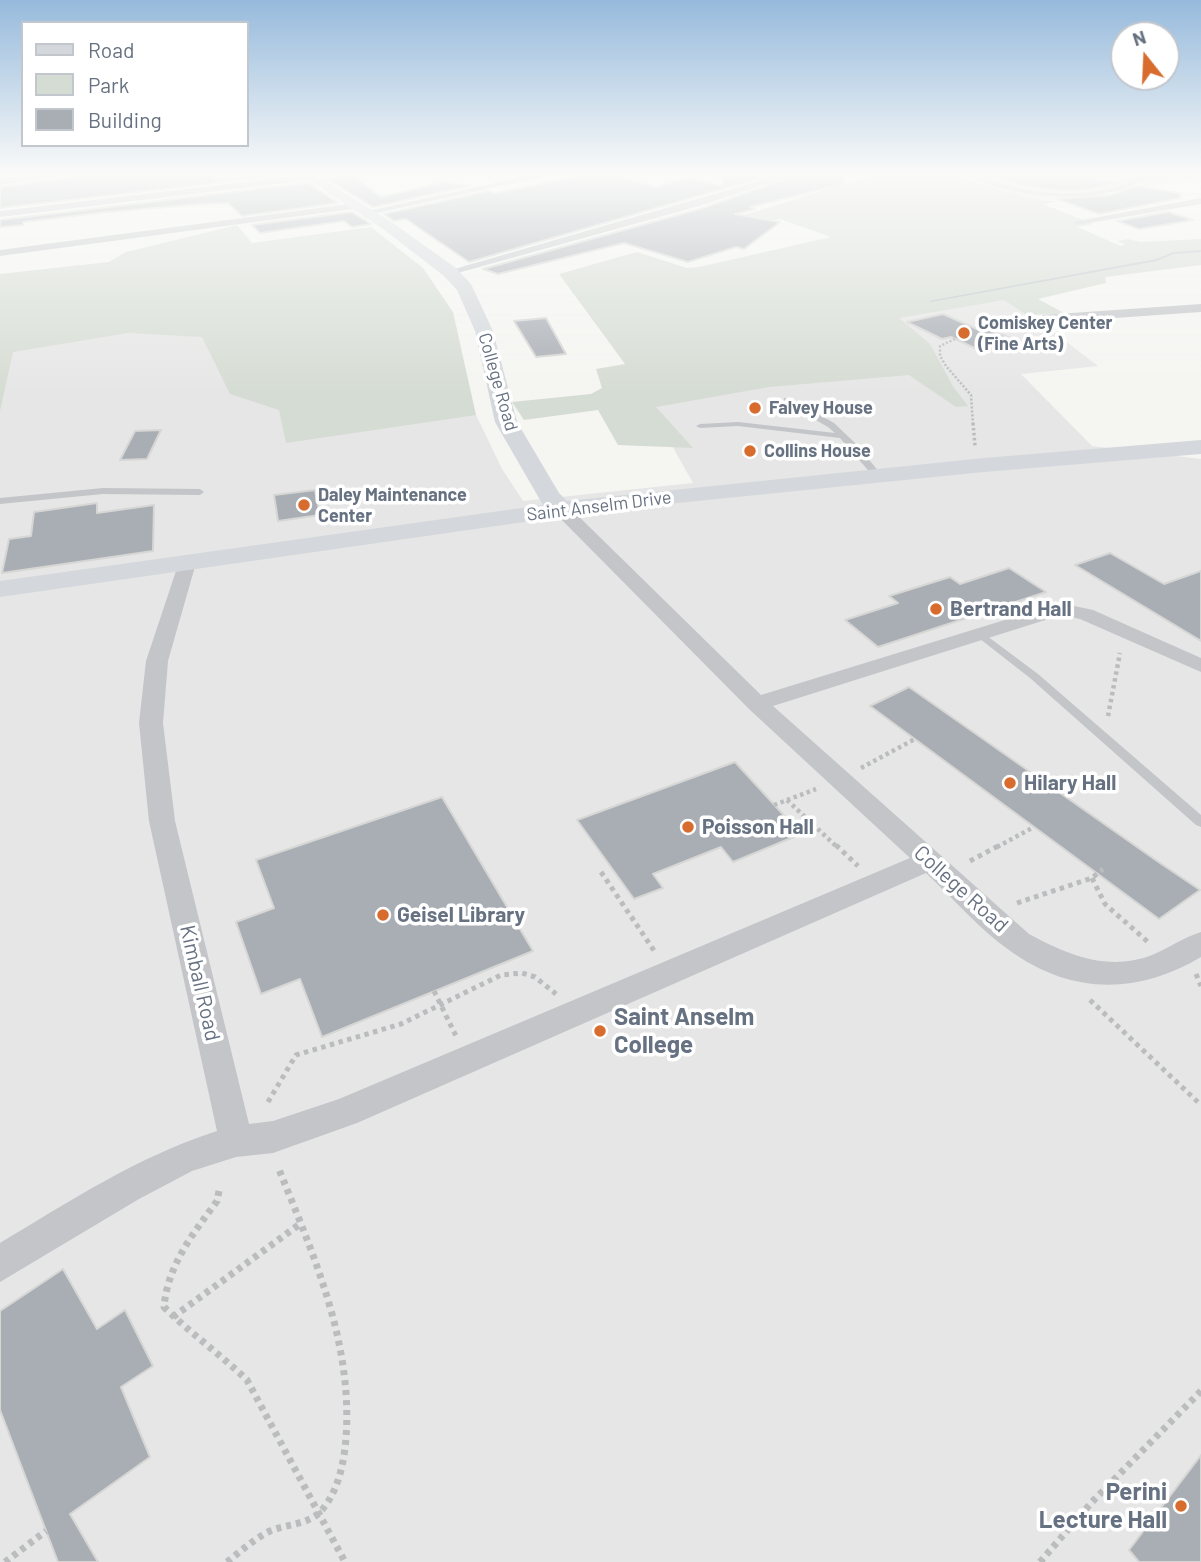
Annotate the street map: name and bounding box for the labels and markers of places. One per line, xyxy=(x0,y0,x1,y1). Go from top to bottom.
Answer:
place label: Comiskey Center (Fine Arts) xyxy=(978,312,1112,354)
marker: Comiskey Center (Fine Arts) xyxy=(956,325,972,341)
place label: Falvey House xyxy=(769,397,873,419)
marker: Falvey House xyxy=(747,400,763,416)
place label: Collins House xyxy=(764,440,871,462)
marker: Collins House xyxy=(742,443,758,459)
place label: Daley Maintenance Center xyxy=(318,484,467,526)
marker: Daley Maintenance Center xyxy=(296,497,312,513)
place label: Bertrand Hall xyxy=(950,596,1072,622)
marker: Bertrand Hall xyxy=(928,601,944,617)
place label: Hilary Hall xyxy=(1024,770,1116,796)
marker: Hilary Hall xyxy=(1002,775,1018,791)
place label: Poisson Hall xyxy=(702,814,814,840)
marker: Poisson Hall xyxy=(680,819,696,835)
place label: Geisel Library xyxy=(397,902,525,928)
marker: Geisel Library xyxy=(375,907,391,923)
place label: Saint Anselm College xyxy=(614,1003,754,1059)
marker: Saint Anselm College xyxy=(592,1023,608,1039)
place label: Perini Lecture Hall xyxy=(1039,1478,1167,1534)
marker: Perini Lecture Hall xyxy=(1173,1498,1189,1514)

